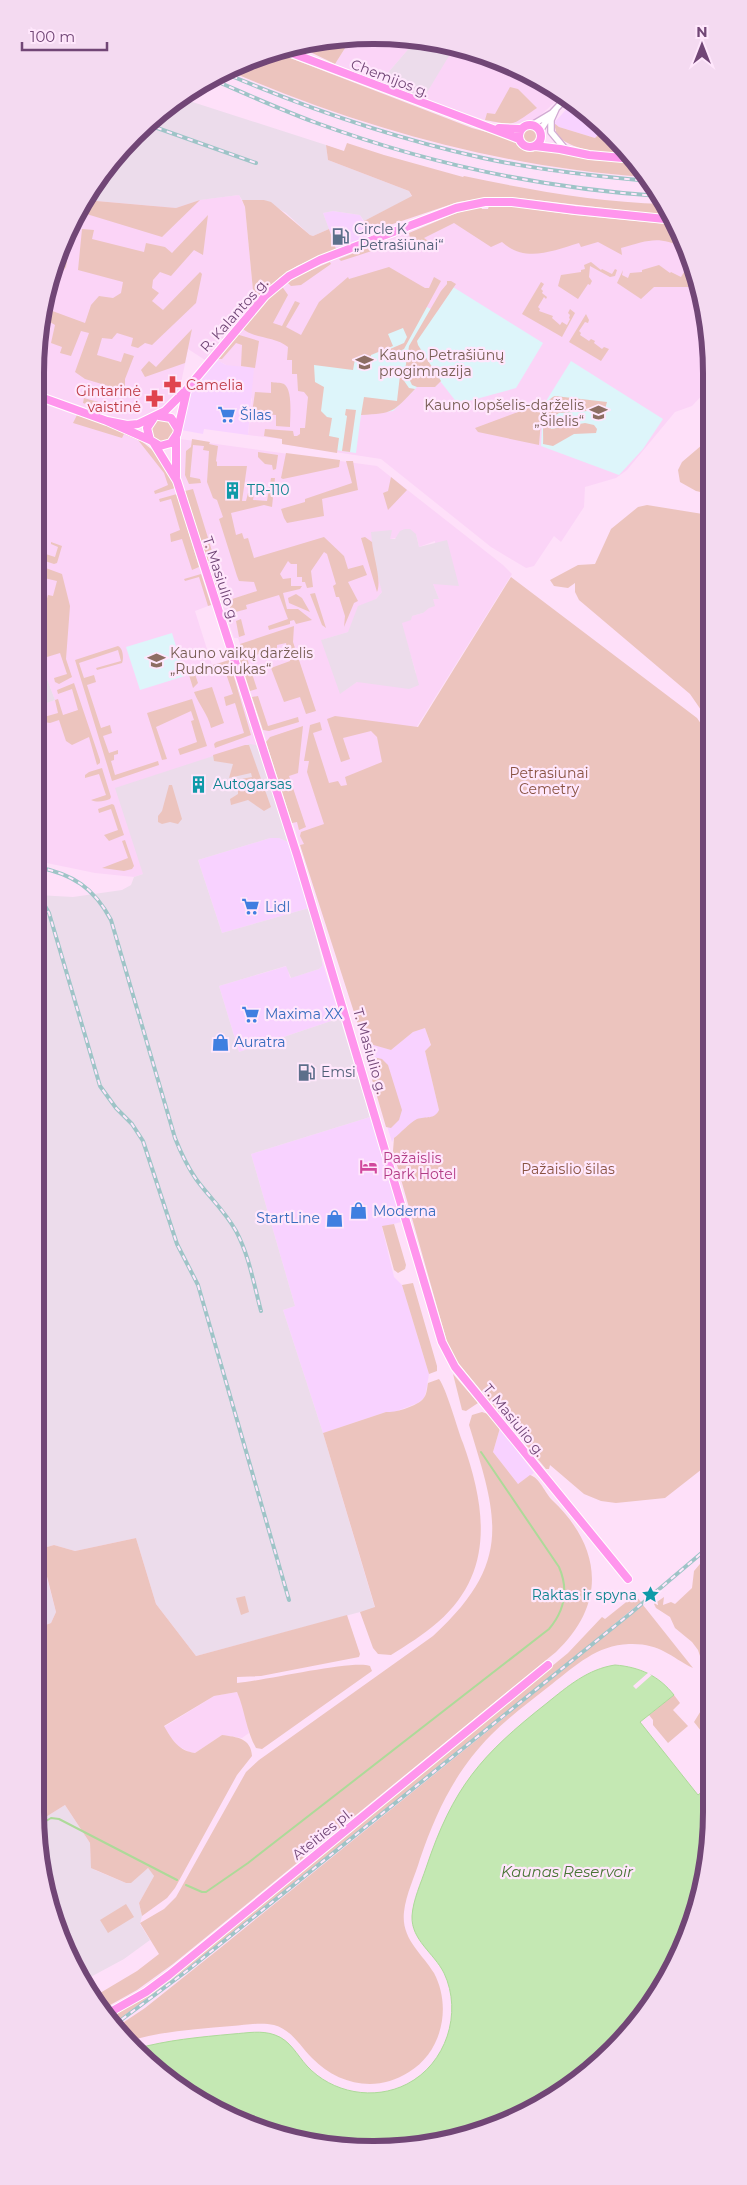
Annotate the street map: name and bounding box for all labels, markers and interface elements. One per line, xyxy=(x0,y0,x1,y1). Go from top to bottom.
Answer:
scale bar xyxy=(22,20,108,52)
north arrow xyxy=(677,20,727,70)
text: N xyxy=(696,23,708,41)
text: 100 m xyxy=(30,27,75,46)
street label: Chemijos g. xyxy=(348,55,432,101)
place label: Circle K „Petrašiūnai“ xyxy=(354,220,444,254)
fuel station icon: Circle K „Petrašiūnai“ xyxy=(330,227,350,247)
street label: R. Kalantos g. xyxy=(196,274,272,356)
place label: Kauno Petrašiūnų progimnazija xyxy=(379,346,505,380)
school or university icon: Kauno Petrašiūnų progimnazija xyxy=(355,353,375,373)
pharmacy icon: Camelia xyxy=(162,375,182,395)
place label: Camelia xyxy=(186,376,243,394)
place label: Gintarinė vaistinė xyxy=(76,382,141,416)
pharmacy icon: Gintarinė vaistinė xyxy=(145,389,165,409)
place label: Kauno lopšelis-darželis „Šilelis“ xyxy=(424,396,584,430)
school or university icon: Kauno lopšelis-darželis „Šilelis“ xyxy=(588,403,608,423)
supermarket icon: Šilas xyxy=(216,405,236,425)
place label: Šilas xyxy=(240,406,271,424)
building icon: TR-110 xyxy=(223,480,243,500)
place label: TR-110 xyxy=(247,481,290,499)
street label: T. Masiulio g. xyxy=(199,534,243,624)
place label: Kauno vaikų darželis „Rudnosiukas“ xyxy=(170,644,313,678)
school or university icon: Kauno vaikų darželis „Rudnosiukas“ xyxy=(146,651,166,671)
park label: Petrasiunai Cemetry xyxy=(510,764,588,798)
building icon: Autogarsas xyxy=(189,774,209,794)
place label: Autogarsas xyxy=(213,775,292,793)
supermarket icon: Lidl xyxy=(241,897,261,917)
place label: Lidl xyxy=(265,898,290,916)
supermarket icon: Maxima XX xyxy=(241,1004,261,1024)
place label: Maxima XX xyxy=(265,1005,343,1023)
street label: T. Masiulio g. xyxy=(349,1006,391,1096)
shop icon: Auratra xyxy=(210,1032,230,1052)
place label: Auratra xyxy=(234,1033,286,1051)
fuel station icon: Emsi xyxy=(297,1062,317,1082)
place label: Emsi xyxy=(321,1063,356,1081)
place label: Pažaislis Park Hotel xyxy=(383,1149,456,1183)
hotel icon: Pažaislis Park Hotel xyxy=(359,1156,379,1176)
park label: Pažaislio šilas xyxy=(521,1160,615,1178)
shop icon: Moderna xyxy=(349,1201,369,1221)
place label: Moderna xyxy=(373,1202,436,1220)
shop icon: StartLine xyxy=(324,1208,344,1228)
place label: StartLine xyxy=(256,1209,320,1227)
street label: T. Masiulio g. xyxy=(479,1380,549,1460)
place icon: Raktas ir spyna xyxy=(641,1585,661,1605)
place label: Raktas ir spyna xyxy=(532,1586,637,1604)
street label: Ateities pl. xyxy=(288,1804,356,1864)
water label: Kaunas Reservoir xyxy=(501,1862,634,1881)

